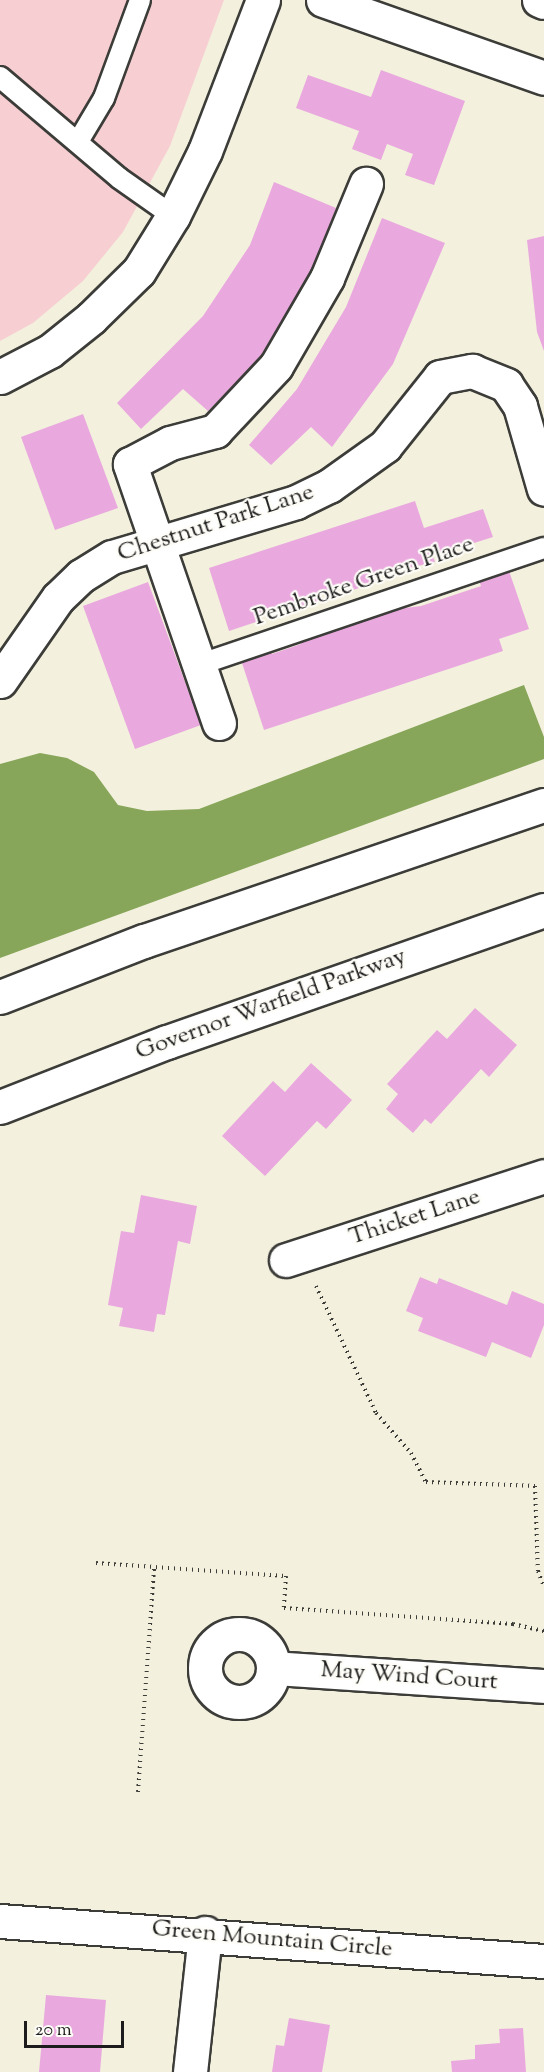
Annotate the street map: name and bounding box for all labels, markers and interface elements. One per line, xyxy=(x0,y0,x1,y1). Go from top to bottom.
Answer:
street label: Chestnut Park Lane xyxy=(114,479,318,569)
street label: Pembroke Green Place xyxy=(250,531,478,633)
street label: Governor Warfield Parkway xyxy=(132,943,410,1067)
street label: Thicket Lane xyxy=(346,1183,484,1253)
street label: May Wind Court xyxy=(320,1656,498,1698)
street label: Green Mountain Circle xyxy=(151,1915,393,1965)
scale bar xyxy=(27,2009,128,2047)
text: 20 m xyxy=(35,2018,72,2044)

